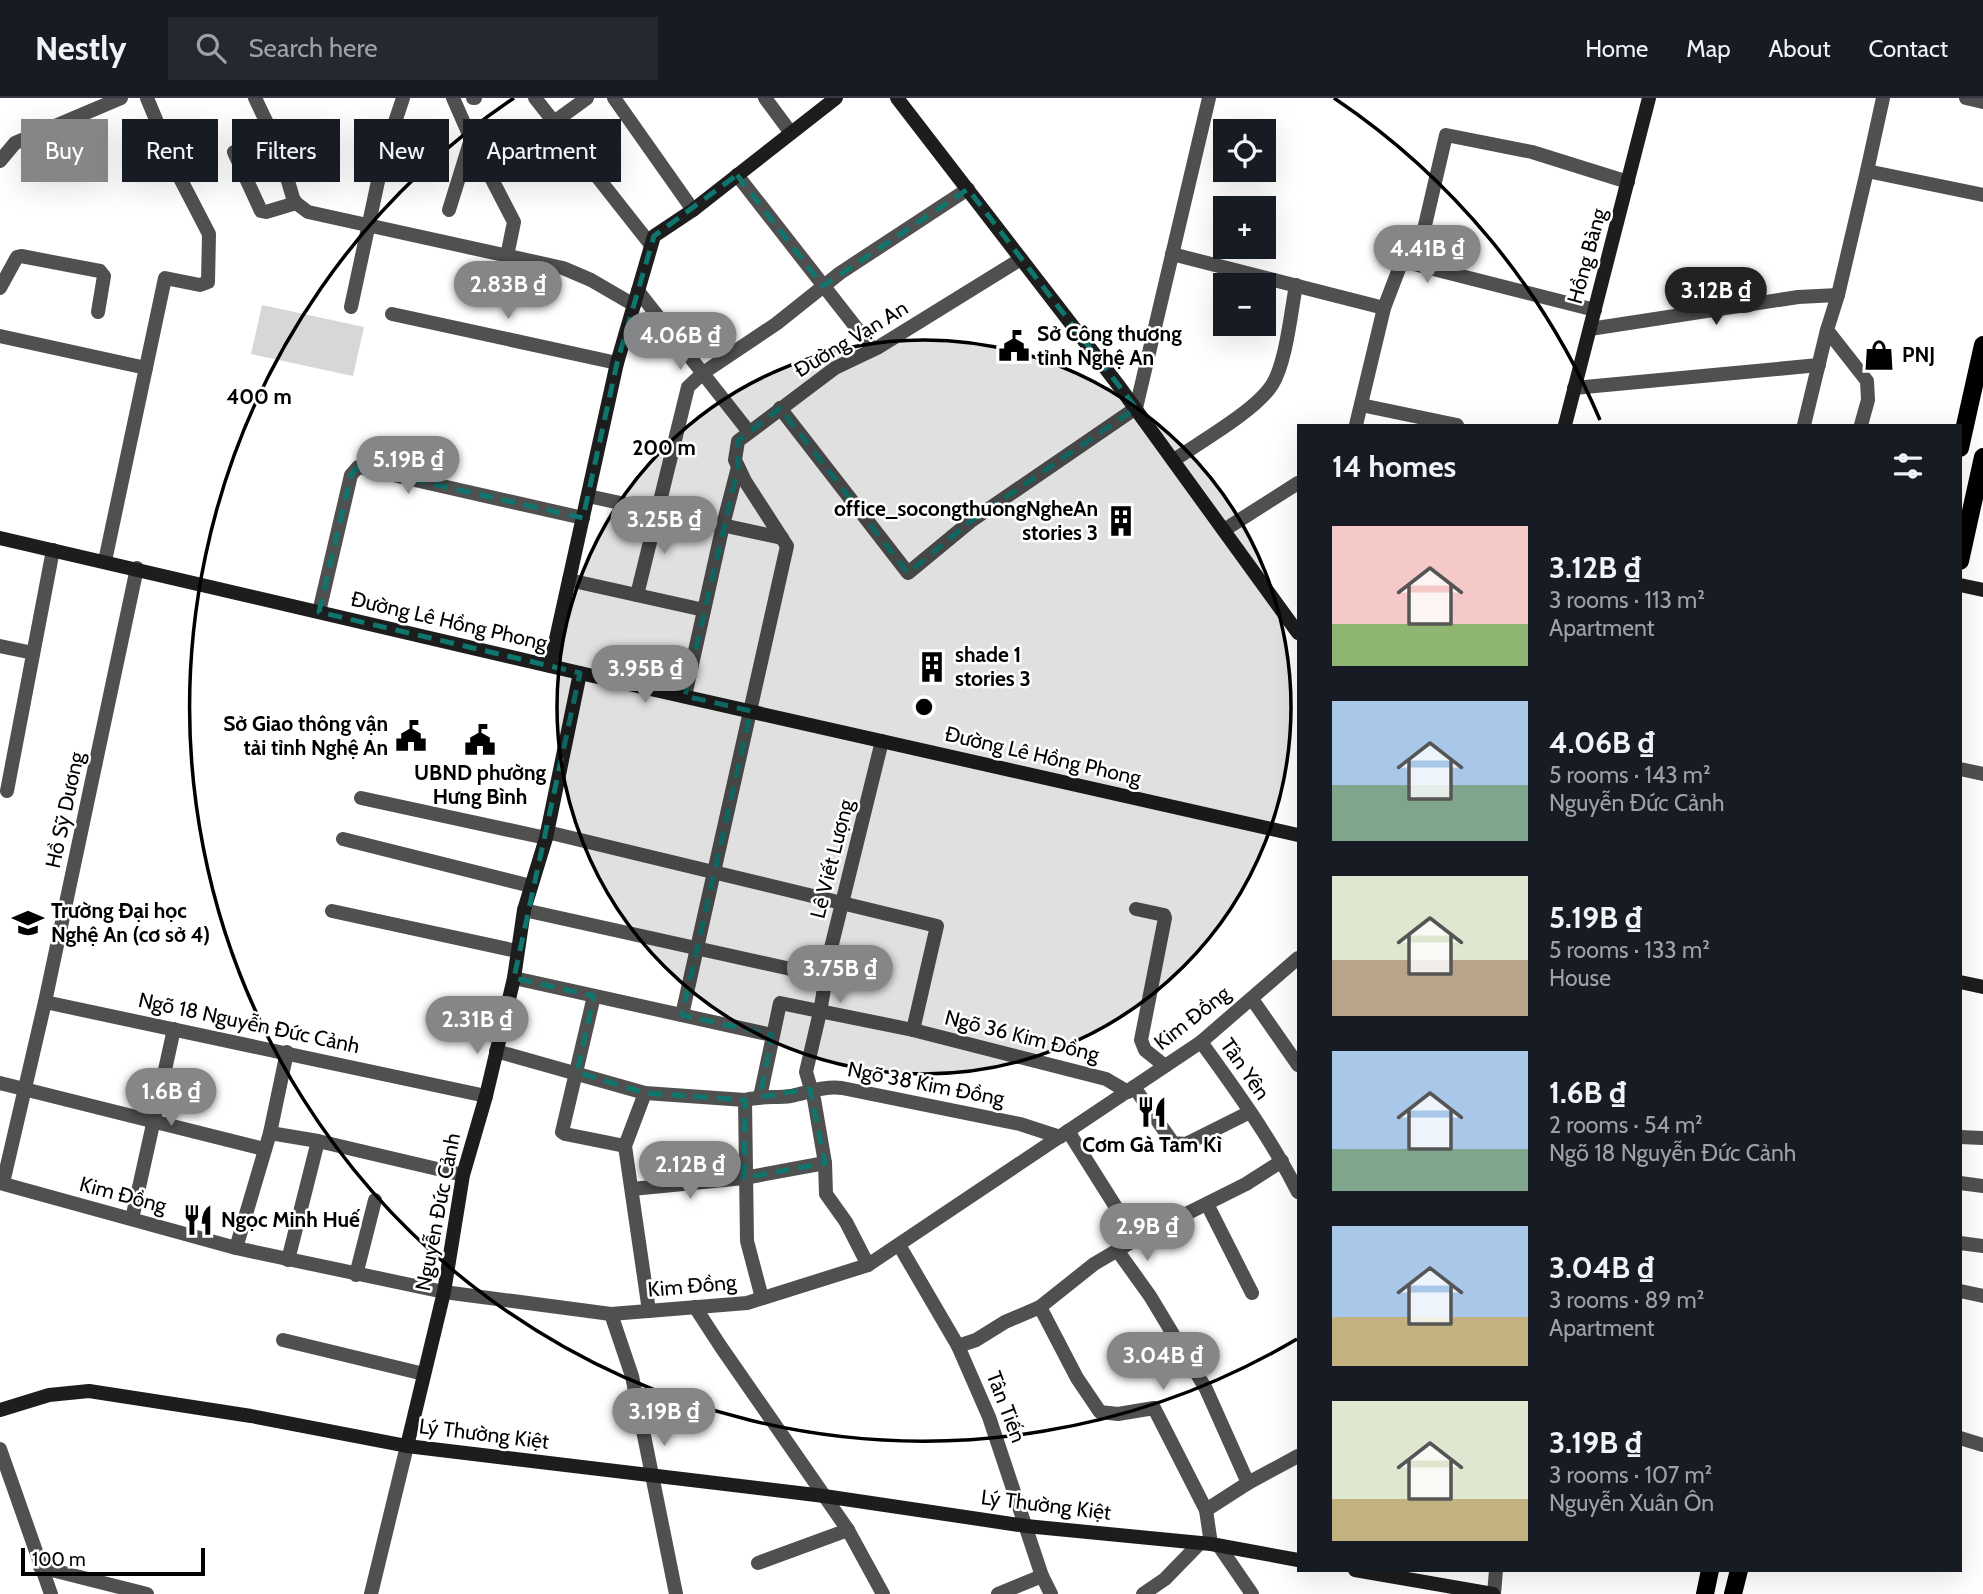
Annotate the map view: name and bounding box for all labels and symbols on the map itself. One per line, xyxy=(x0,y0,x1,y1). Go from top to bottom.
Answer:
street label: Hồng Bàng xyxy=(1562,205,1611,306)
pin: 4.41B ₫ xyxy=(1362,226,1492,285)
pin: 2.83B ₫ xyxy=(443,262,573,321)
pin: 3.12B ₫ xyxy=(1651,268,1781,327)
street label: Đường Vạn An xyxy=(789,295,912,382)
pin: 4.06B ₫ xyxy=(615,313,745,372)
place label: Sở Công thương tỉnh Nghệ An xyxy=(1037,321,1182,370)
public building icon: Sở Công thương tỉnh Nghệ An xyxy=(997,329,1031,363)
shop icon: PNJ xyxy=(1862,338,1896,372)
place label: PNJ xyxy=(1902,342,1935,367)
text: 400 m xyxy=(226,384,292,409)
text: 200 m xyxy=(632,435,696,460)
pin: 5.19B ₫ xyxy=(343,436,473,496)
pin: 3.25B ₫ xyxy=(599,496,729,556)
place label: office_socongthuongNgheAn stories 3 xyxy=(834,496,1098,545)
building icon: office_socongthuongNgheAn stories 3 xyxy=(1104,504,1138,538)
street label: Đường Lê Hồng Phong xyxy=(349,586,550,655)
place label: shade 1 stories 3 xyxy=(955,642,1031,691)
pin: 3.95B ₫ xyxy=(580,646,710,705)
building icon: shade 1 stories 3 xyxy=(915,650,949,684)
centre of rings xyxy=(912,695,936,719)
place label: Sở Giao thông vận tải tỉnh Nghệ An xyxy=(223,711,388,760)
public building icon: Sở Giao thông vận tải tỉnh Nghệ An xyxy=(394,719,428,753)
street label: Đường Lê Hồng Phong xyxy=(943,721,1144,790)
public building icon: UBND phường Hưng Bình xyxy=(463,723,497,757)
street label: Hồ Sỹ Dương xyxy=(40,749,89,870)
place label: UBND phường Hưng Bình xyxy=(414,760,547,809)
street label: Lê Viết Lượng xyxy=(805,796,858,921)
place label: Trường Đại học Nghệ An (cơ sở 4) xyxy=(51,898,210,947)
school or university icon: Trường Đại học Nghệ An (cơ sở 4) xyxy=(11,906,45,940)
pin: 3.75B ₫ xyxy=(775,946,905,1005)
street label: Kim Đồng xyxy=(1149,980,1235,1055)
street label: Ngõ 18 Nguyễn Đức Cảnh xyxy=(136,987,362,1058)
pin: 2.31B ₫ xyxy=(412,996,542,1056)
street label: Ngõ 36 Kim Đồng xyxy=(942,1004,1102,1067)
street label: Tân Yên xyxy=(1215,1033,1275,1104)
street label: Ngõ 38 Kim Đồng xyxy=(846,1056,1007,1111)
pin: 1.6B ₫ xyxy=(114,1068,228,1128)
restaurant icon: Cơm Gà Tam Kì xyxy=(1135,1095,1169,1129)
street label: Nguyễn Đức Cảnh xyxy=(410,1131,465,1293)
place label: Cơm Gà Tam Kì xyxy=(1082,1132,1222,1157)
pin: 2.12B ₫ xyxy=(625,1142,755,1201)
street label: Kim Đồng xyxy=(77,1171,170,1218)
restaurant icon: Ngọc Minh Huế xyxy=(181,1203,215,1237)
pin: 2.9B ₫ xyxy=(1090,1204,1204,1263)
place label: Ngọc Minh Huế xyxy=(221,1207,361,1232)
street label: Kim Đồng xyxy=(647,1269,738,1302)
pin: 3.04B ₫ xyxy=(1098,1332,1228,1392)
street label: Tân Tiến xyxy=(981,1368,1031,1446)
pin: 3.19B ₫ xyxy=(599,1388,729,1448)
street label: Lý Thường Kiệt xyxy=(418,1413,551,1454)
street label: Lý Thường Kiệt xyxy=(980,1484,1113,1525)
scale bar xyxy=(21,1545,205,1577)

